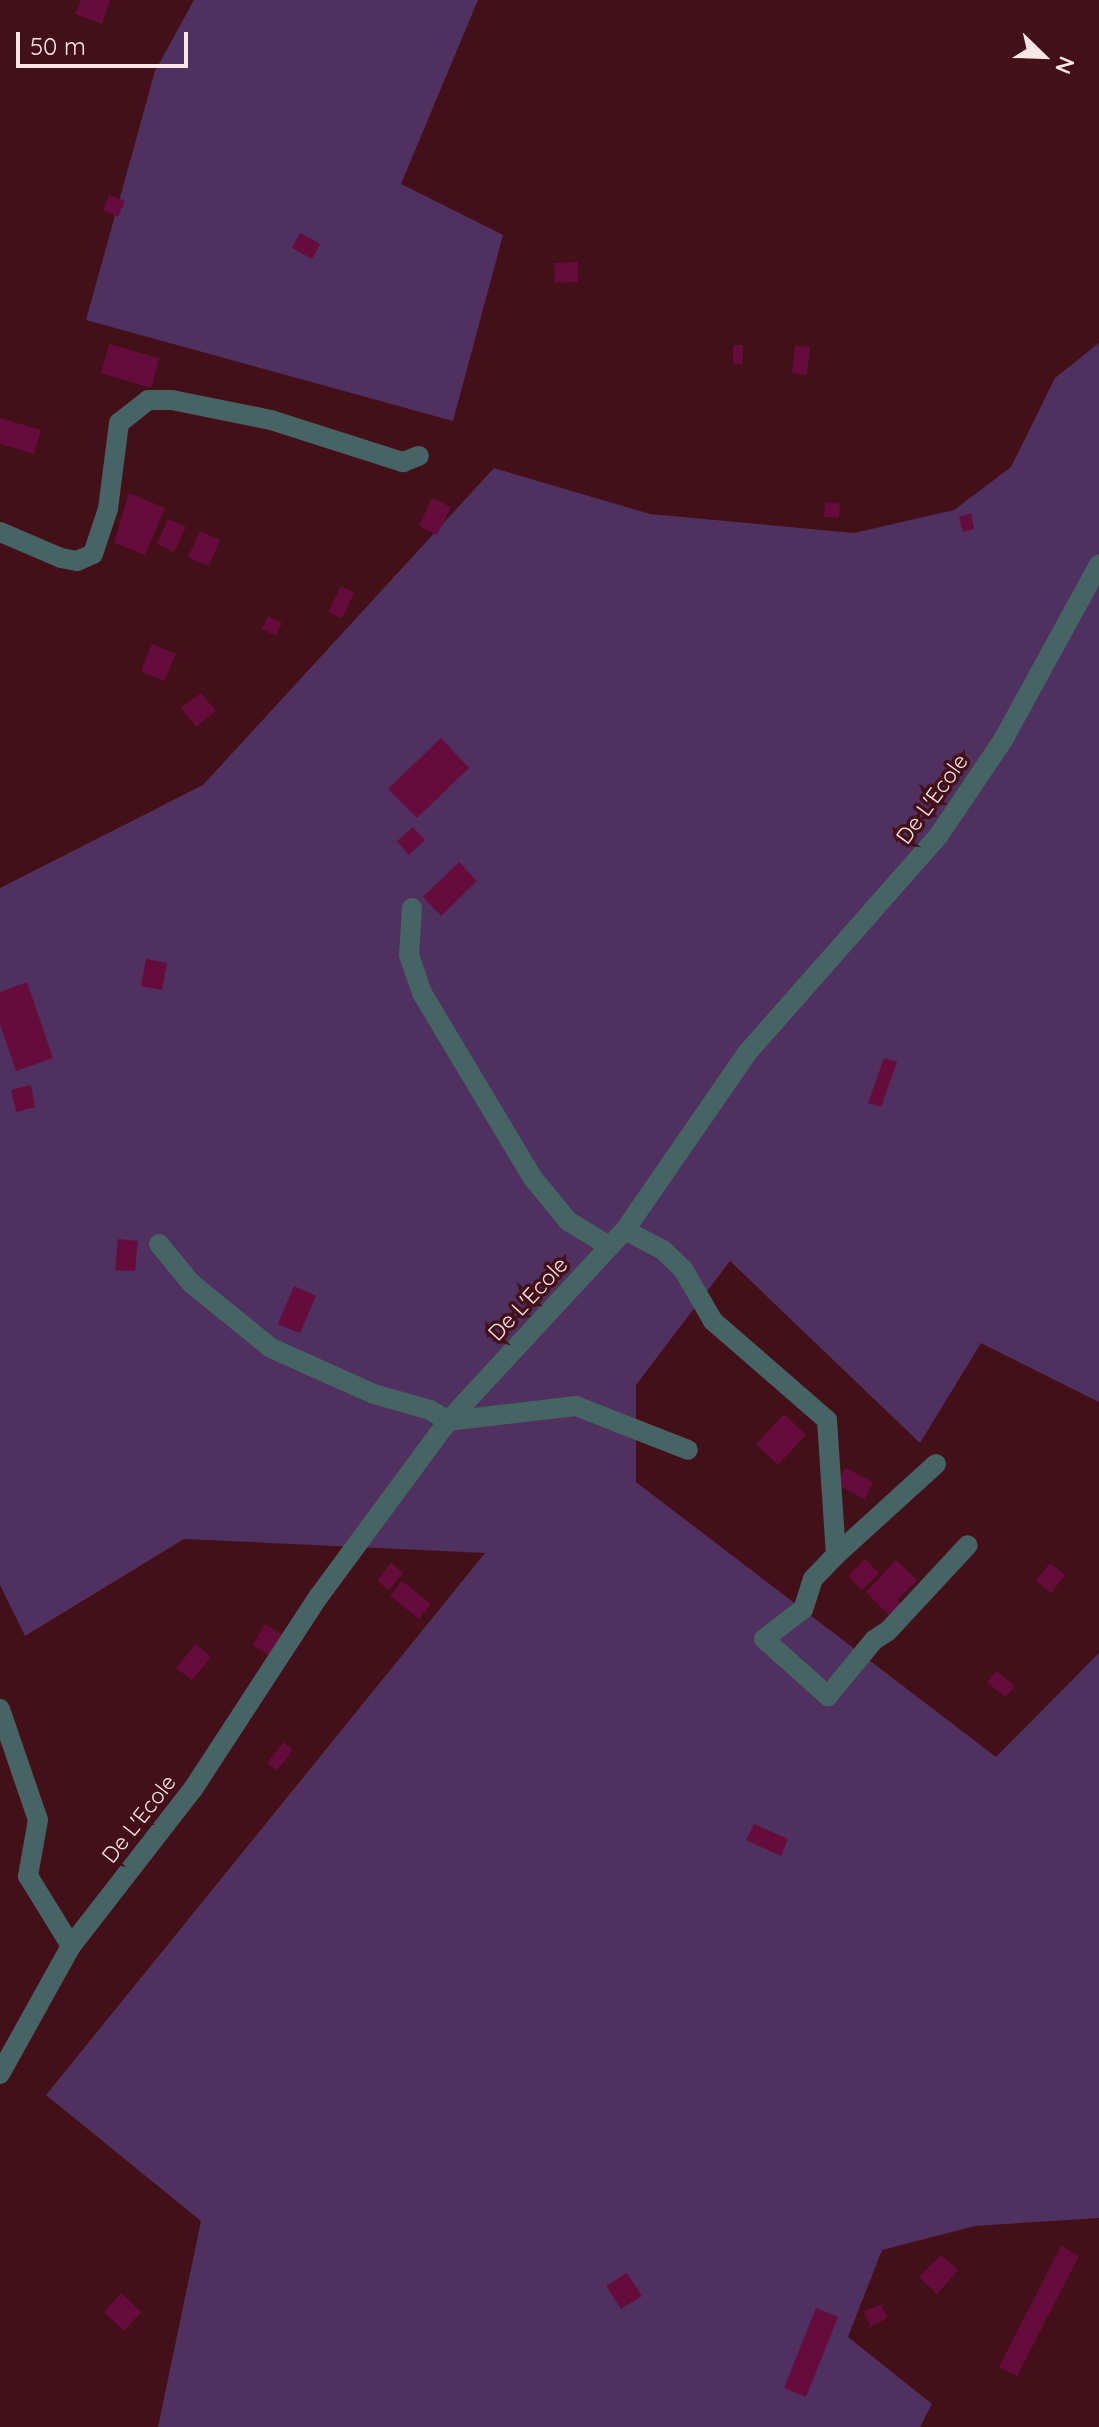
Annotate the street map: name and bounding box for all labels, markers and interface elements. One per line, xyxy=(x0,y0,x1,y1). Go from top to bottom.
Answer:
scale bar xyxy=(20,16,192,66)
north arrow xyxy=(1003,16,1083,96)
text: 50 m xyxy=(30,31,86,61)
text: N xyxy=(1049,52,1081,78)
street label: De L'Ecole xyxy=(891,749,973,849)
street label: De L'Ecole xyxy=(483,1252,573,1346)
street label: De L'Ecole xyxy=(96,1770,182,1868)

